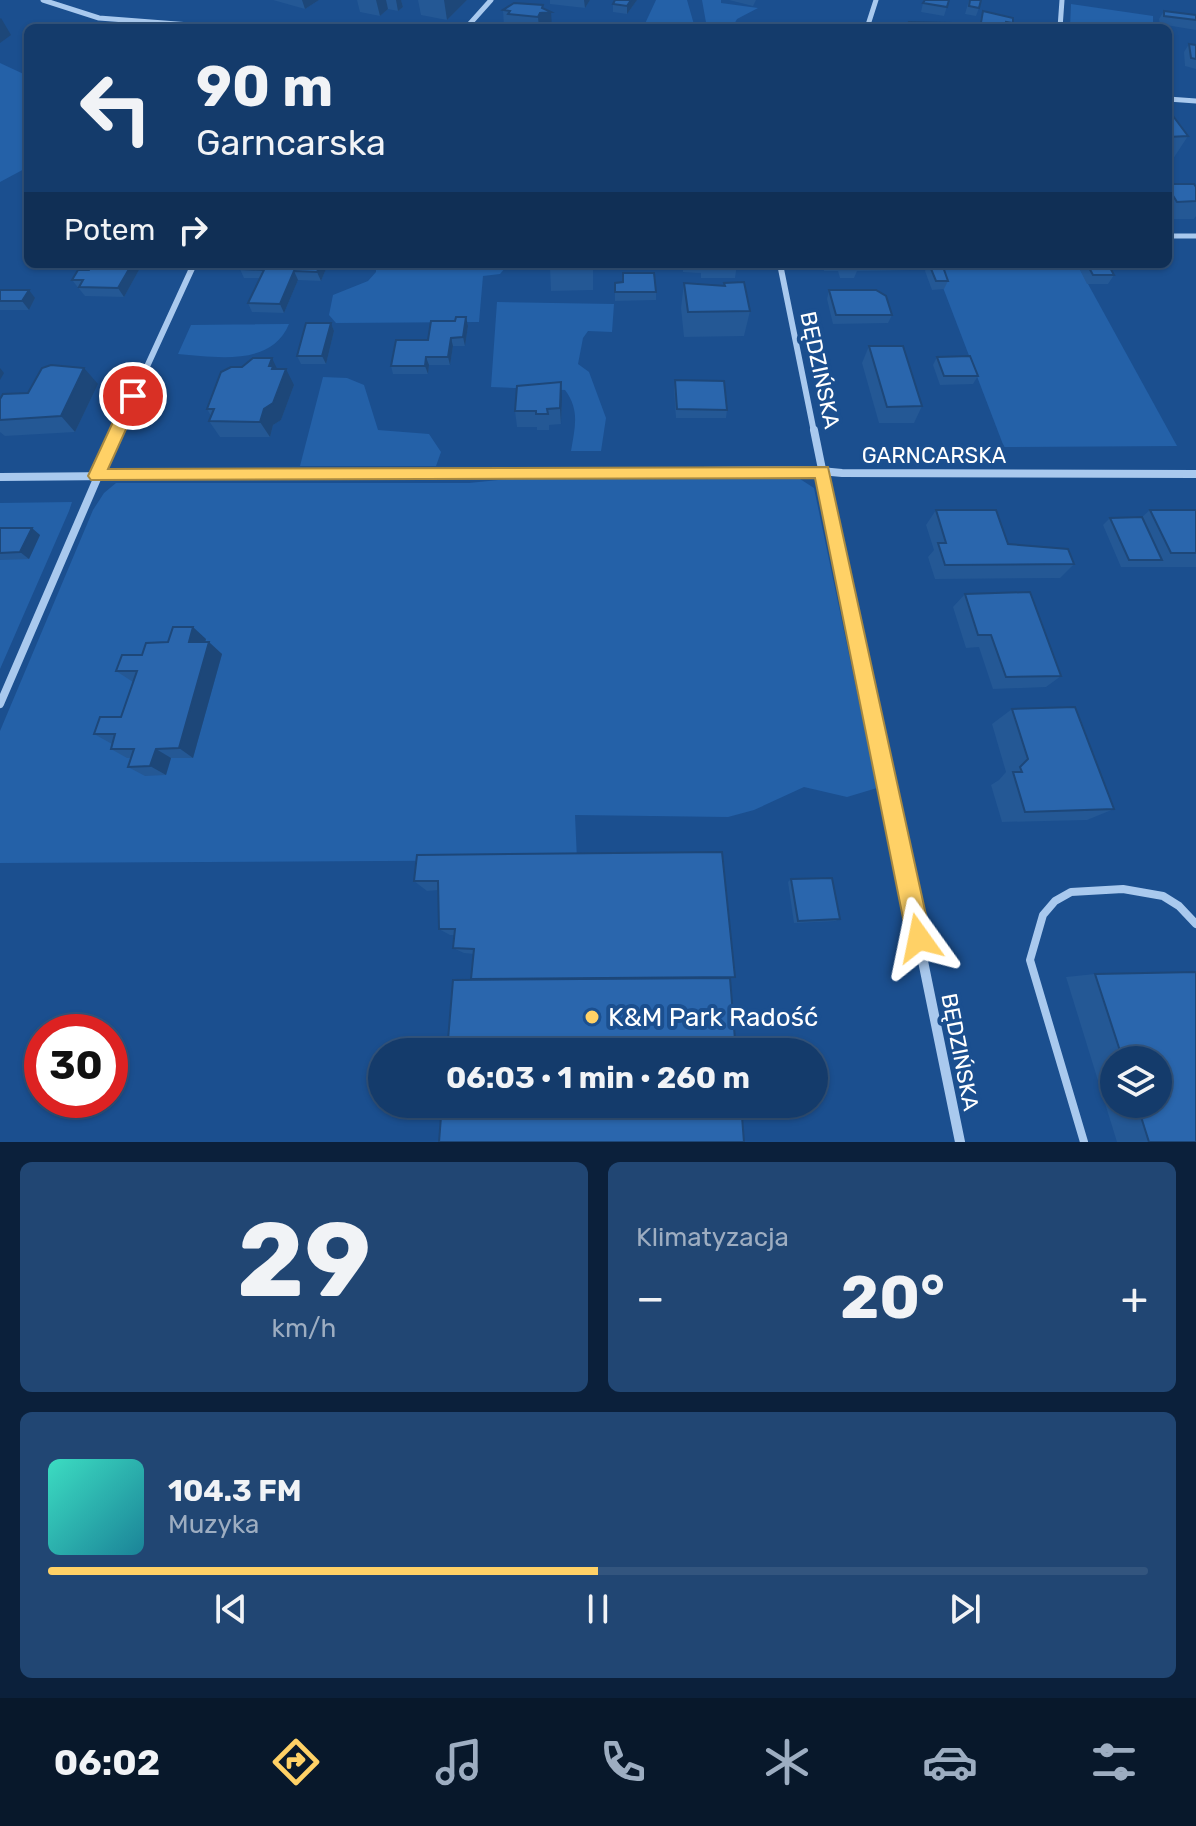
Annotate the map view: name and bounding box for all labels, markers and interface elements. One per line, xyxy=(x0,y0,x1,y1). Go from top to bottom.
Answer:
text: 90 m xyxy=(196,54,333,120)
icon: left xyxy=(64,56,168,160)
text: Garncarska xyxy=(196,121,386,164)
icon: right xyxy=(171,208,215,252)
text: Potem xyxy=(64,212,155,248)
street label: BĘDZIŃSKA xyxy=(794,309,846,431)
pin xyxy=(99,362,167,430)
icon: arrive xyxy=(111,374,155,418)
street label: GARNCARSKA xyxy=(862,442,1006,469)
position arrow xyxy=(877,896,961,980)
street label: BĘDZIŃSKA xyxy=(935,991,985,1113)
place label: K&M Park Radość xyxy=(608,1002,818,1033)
marker: K&M Park Radość xyxy=(583,1008,601,1026)
speed limit sign: 30 xyxy=(24,1014,128,1118)
map controls xyxy=(1100,1046,1172,1118)
button: layers xyxy=(1100,1046,1172,1118)
text: 06:03 · 1 min · 260 m xyxy=(446,1060,750,1096)
text: 29 xyxy=(237,1199,371,1322)
text: Klimatyzacja xyxy=(636,1222,789,1253)
text: 20° xyxy=(840,1262,945,1333)
text: − xyxy=(636,1272,665,1324)
text: + xyxy=(1121,1272,1148,1324)
text: km/h xyxy=(272,1313,336,1344)
text: 104.3 FM xyxy=(168,1473,302,1509)
text: Muzyka xyxy=(168,1509,259,1540)
icon: previous xyxy=(209,1587,253,1631)
icon: pause xyxy=(576,1587,620,1631)
icon: next xyxy=(943,1587,987,1631)
icon: directions xyxy=(268,1734,324,1790)
icon: music xyxy=(431,1734,487,1790)
icon: phone xyxy=(595,1734,651,1790)
icon: climate xyxy=(759,1734,815,1790)
icon: car xyxy=(922,1734,978,1790)
icon: filters xyxy=(1086,1734,1142,1790)
text: 06:02 xyxy=(54,1741,160,1784)

